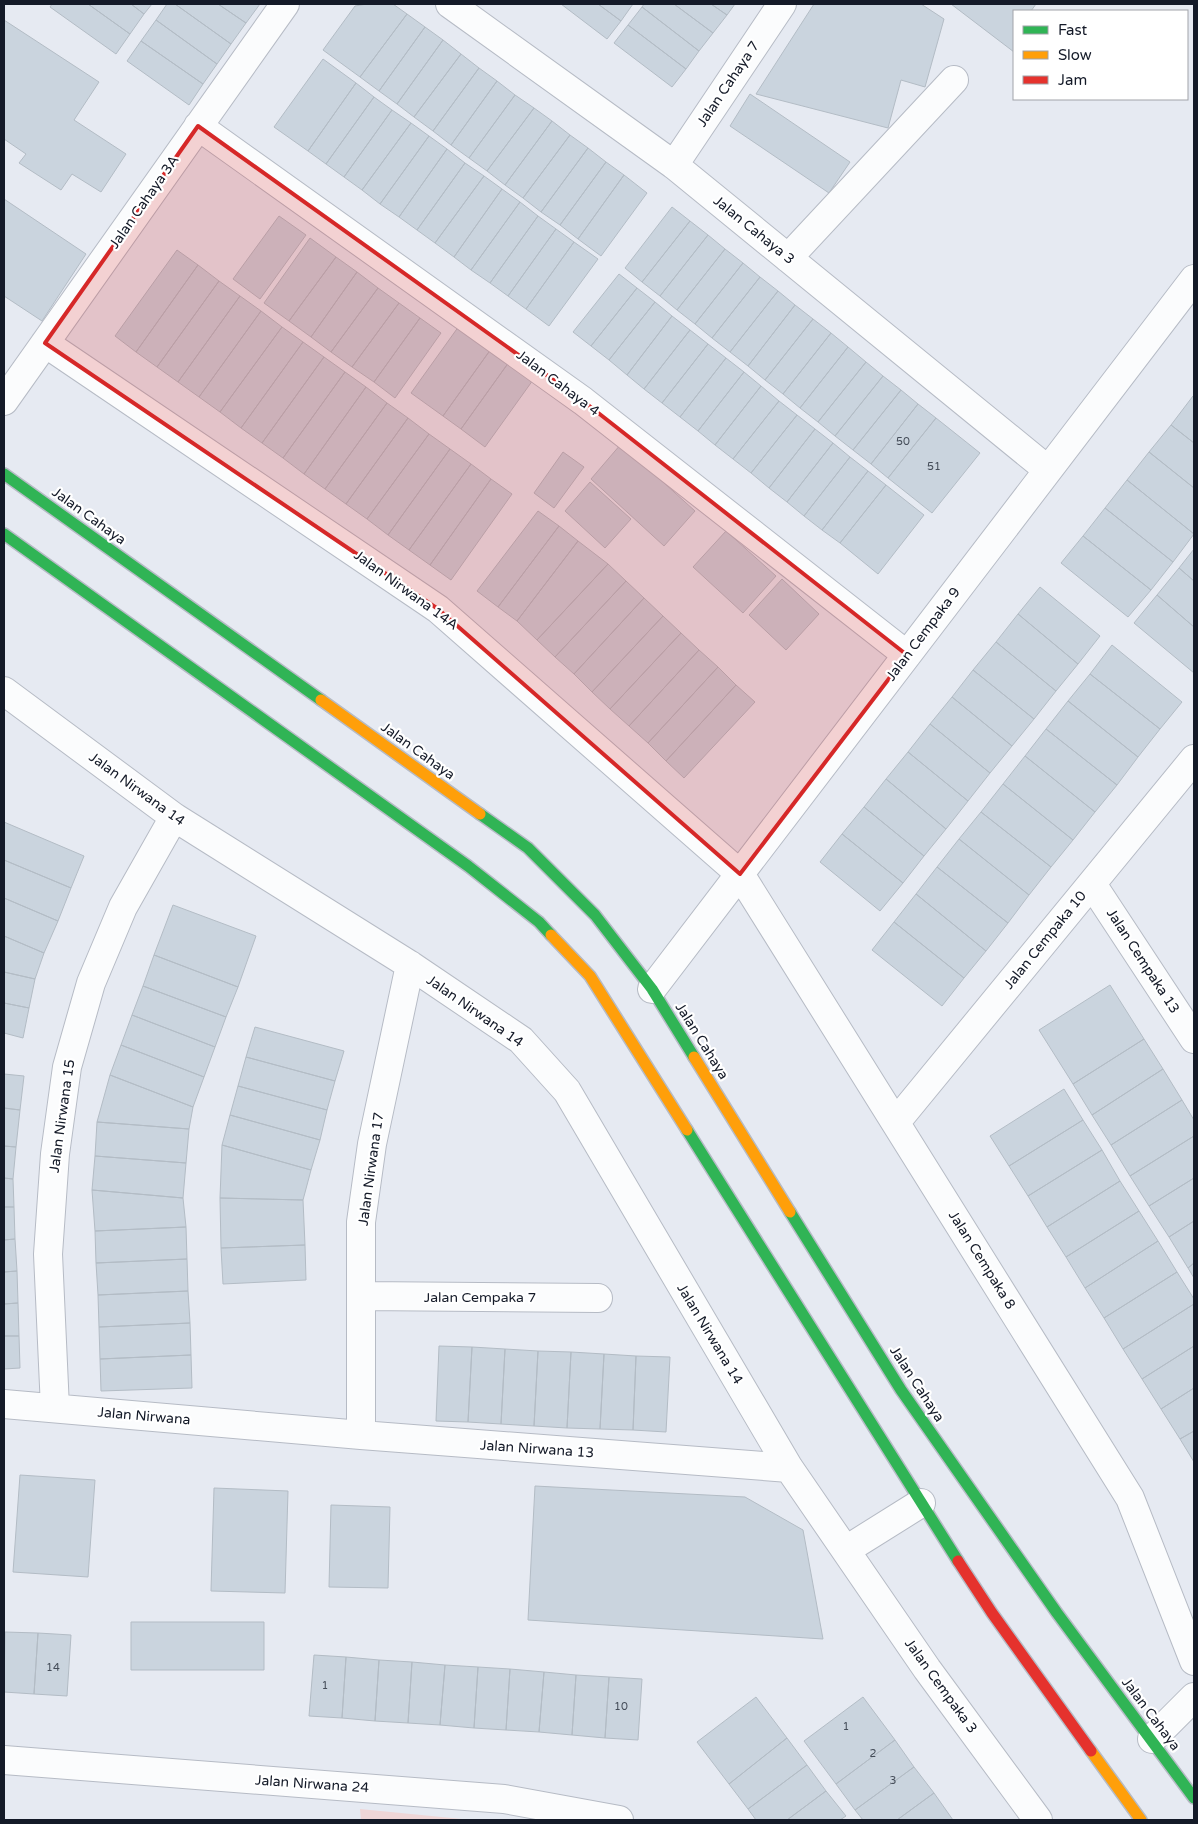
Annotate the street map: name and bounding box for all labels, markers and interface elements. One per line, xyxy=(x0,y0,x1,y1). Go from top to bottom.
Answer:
legend xyxy=(1013,10,1188,100)
text: Fast xyxy=(1058,21,1088,39)
street label: Jalan Cahaya 7 xyxy=(693,38,763,130)
text: Slow xyxy=(1058,46,1092,64)
text: Jam xyxy=(1058,71,1087,89)
street label: Jalan Cahaya 3A xyxy=(105,152,183,252)
street label: Jalan Cahaya 3 xyxy=(710,192,798,268)
street label: Jalan Cahaya 4 xyxy=(513,346,603,420)
house number: 50 xyxy=(896,435,910,448)
house number: 51 xyxy=(927,460,941,473)
street label: Jalan Cahaya xyxy=(49,484,129,548)
street label: Jalan Nirwana 14A xyxy=(351,546,461,634)
street label: Jalan Cempaka 9 xyxy=(882,584,964,684)
street label: Jalan Cahaya xyxy=(378,719,458,783)
street label: Jalan Nirwana 14 xyxy=(86,749,188,830)
street label: Jalan Cempaka 10 xyxy=(1000,887,1090,993)
street label: Jalan Cempaka 13 xyxy=(1103,905,1183,1017)
street label: Jalan Nirwana 14 xyxy=(423,971,527,1051)
street label: Jalan Cahaya xyxy=(672,1000,732,1082)
street label: Jalan Nirwana 15 xyxy=(46,1058,78,1174)
street label: Jalan Nirwana 17 xyxy=(355,1111,387,1227)
street label: Jalan Cempaka 8 xyxy=(945,1208,1019,1312)
street label: Jalan Nirwana 14 xyxy=(673,1281,747,1388)
street label: Jalan Cempaka 7 xyxy=(424,1289,536,1306)
street label: Jalan Cahaya xyxy=(886,1343,948,1425)
street label: Jalan Nirwana xyxy=(97,1403,191,1429)
street label: Jalan Nirwana 13 xyxy=(479,1437,595,1461)
street label: Jalan Cempaka 3 xyxy=(901,1635,981,1737)
house number: 14 xyxy=(46,1661,60,1674)
street label: Jalan Cahaya xyxy=(1118,1674,1184,1754)
house number: 1 xyxy=(322,1679,328,1692)
house number: 10 xyxy=(614,1700,628,1713)
house number: 1 xyxy=(843,1720,849,1733)
house number: 2 xyxy=(870,1747,877,1760)
street label: Jalan Nirwana 24 xyxy=(254,1772,370,1796)
house number: 3 xyxy=(890,1774,897,1787)

